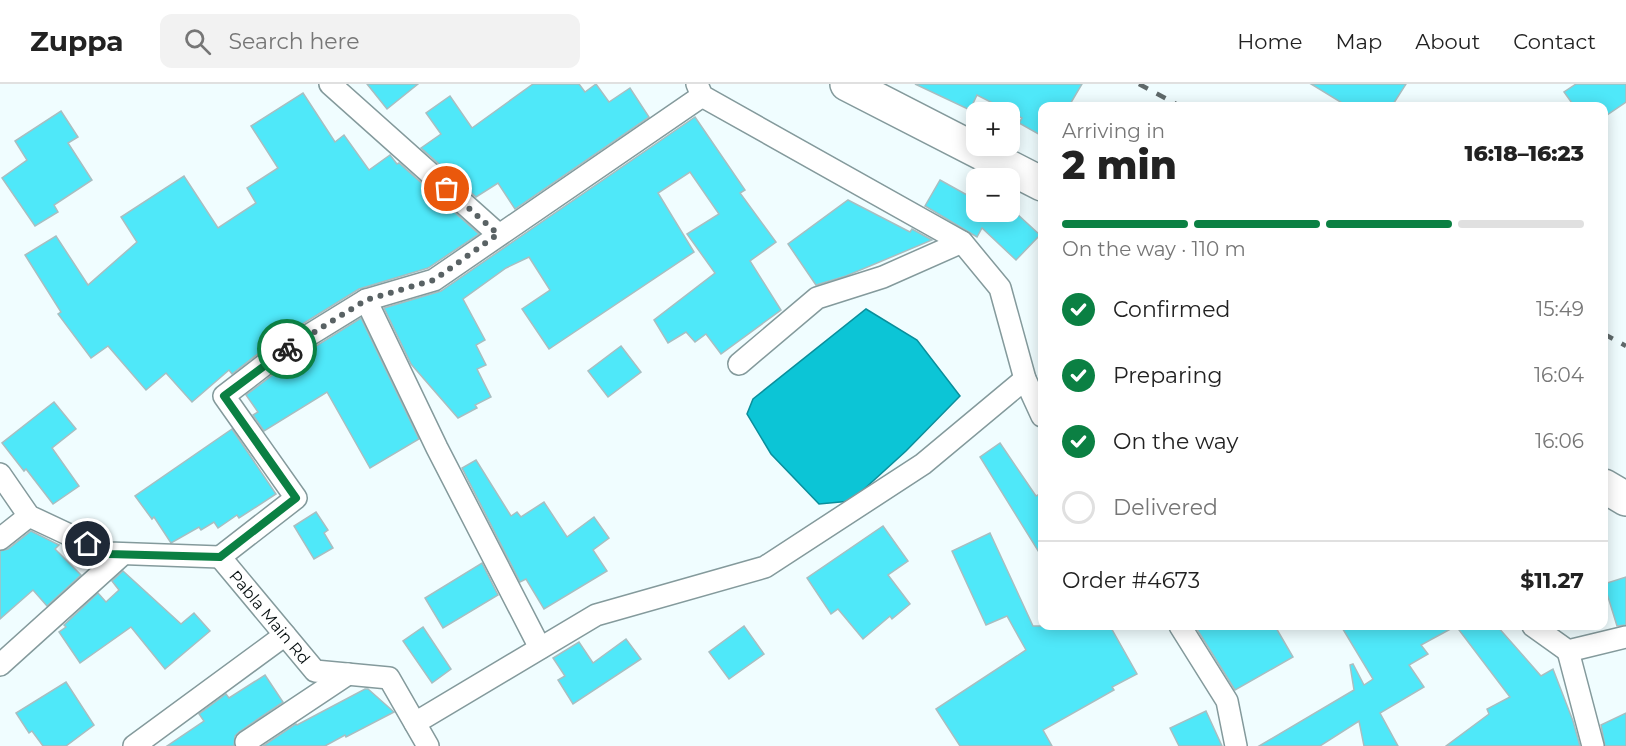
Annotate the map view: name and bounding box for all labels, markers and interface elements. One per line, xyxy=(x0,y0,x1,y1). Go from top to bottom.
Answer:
search box xyxy=(160,14,580,68)
text: Zuppa xyxy=(30,24,124,58)
icon: search xyxy=(181,25,214,58)
text: Search here xyxy=(229,28,359,55)
text: Home xyxy=(1237,29,1302,54)
text: Map xyxy=(1335,29,1382,54)
text: About xyxy=(1415,29,1480,54)
text: Contact xyxy=(1513,29,1596,54)
map controls xyxy=(966,102,1020,222)
button: + xyxy=(966,102,1020,156)
text: Arriving in xyxy=(1062,119,1165,143)
text: 16:18–16:23 xyxy=(1465,140,1584,167)
text: 2 min xyxy=(1062,141,1177,189)
pin xyxy=(421,163,472,214)
button: − xyxy=(966,168,1020,222)
icon: bag xyxy=(430,172,463,205)
text: On the way · 110 m xyxy=(1062,237,1246,261)
icon: check xyxy=(1062,293,1095,326)
text: Confirmed xyxy=(1113,296,1230,323)
text: 15:49 xyxy=(1536,297,1584,321)
courier xyxy=(257,319,317,379)
icon: bike xyxy=(271,333,304,366)
icon: check xyxy=(1062,359,1095,392)
text: Preparing xyxy=(1113,362,1222,389)
text: 16:04 xyxy=(1534,363,1584,387)
icon: check xyxy=(1062,425,1095,458)
text: On the way xyxy=(1113,428,1238,455)
text: 16:06 xyxy=(1535,429,1584,453)
text: Delivered xyxy=(1113,494,1218,521)
pin xyxy=(62,518,113,569)
icon: home xyxy=(71,527,104,560)
street label: Pabla Main Rd xyxy=(225,566,314,668)
text: Order #4673 xyxy=(1062,567,1200,594)
text: $11.27 xyxy=(1520,567,1584,594)

